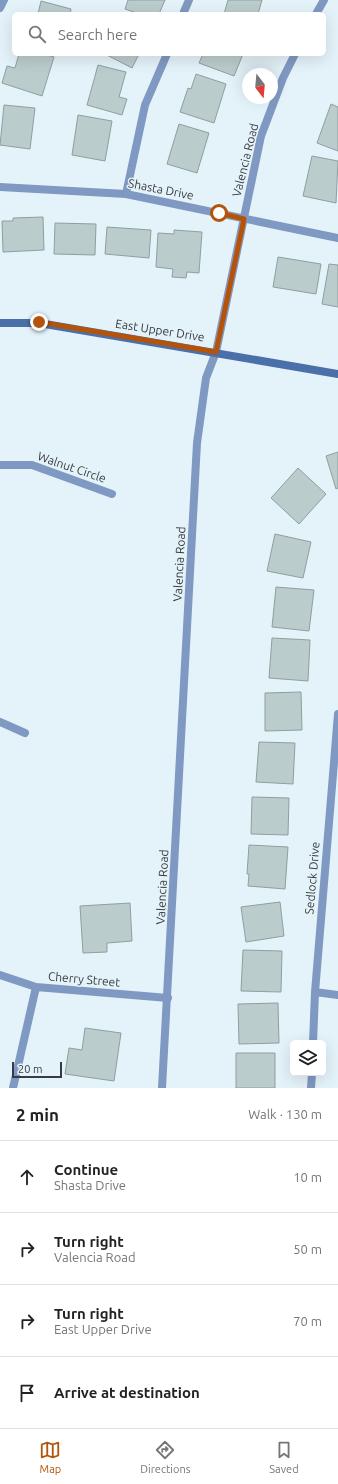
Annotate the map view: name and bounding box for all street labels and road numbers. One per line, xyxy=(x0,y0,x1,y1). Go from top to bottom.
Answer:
street label: Valencia Road xyxy=(230,122,260,198)
street label: Shasta Drive xyxy=(127,176,195,202)
street label: East Upper Drive xyxy=(114,317,206,343)
street label: Walnut Circle xyxy=(36,449,108,485)
street label: Valencia Road xyxy=(171,526,187,602)
street label: Sedlock Drive xyxy=(302,841,322,915)
street label: Valencia Road xyxy=(154,849,170,925)
street label: Cherry Street xyxy=(47,969,121,989)

